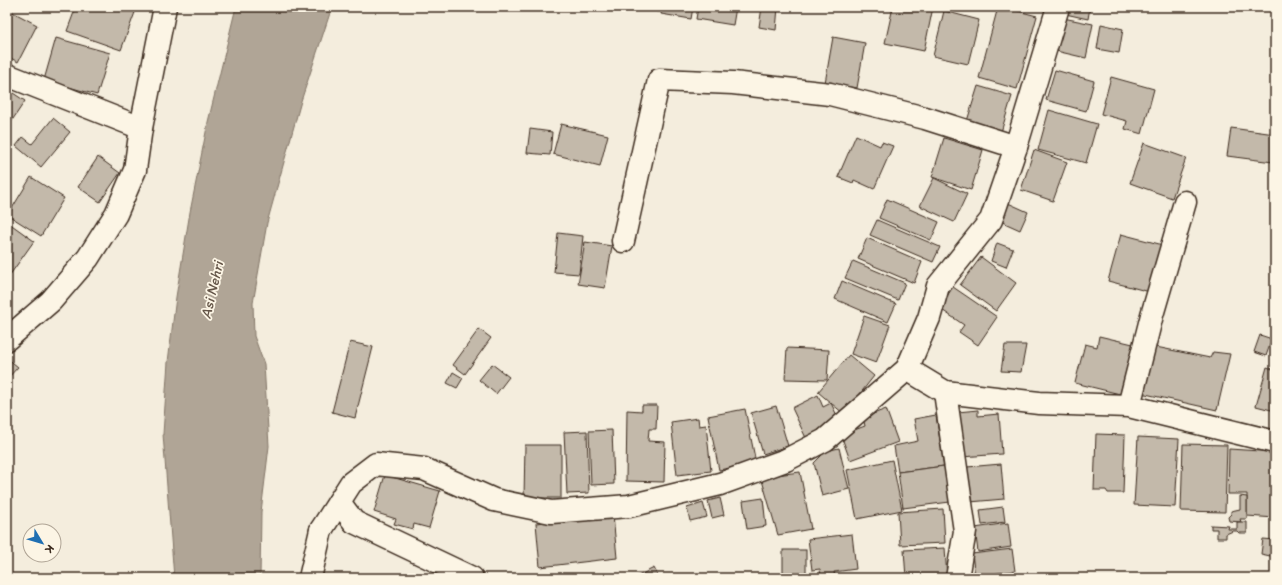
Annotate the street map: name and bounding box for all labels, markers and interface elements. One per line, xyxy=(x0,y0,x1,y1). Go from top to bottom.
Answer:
water label: Asi Nehri xyxy=(197,258,228,320)
north arrow xyxy=(22,523,62,563)
text: K xyxy=(42,542,57,556)

